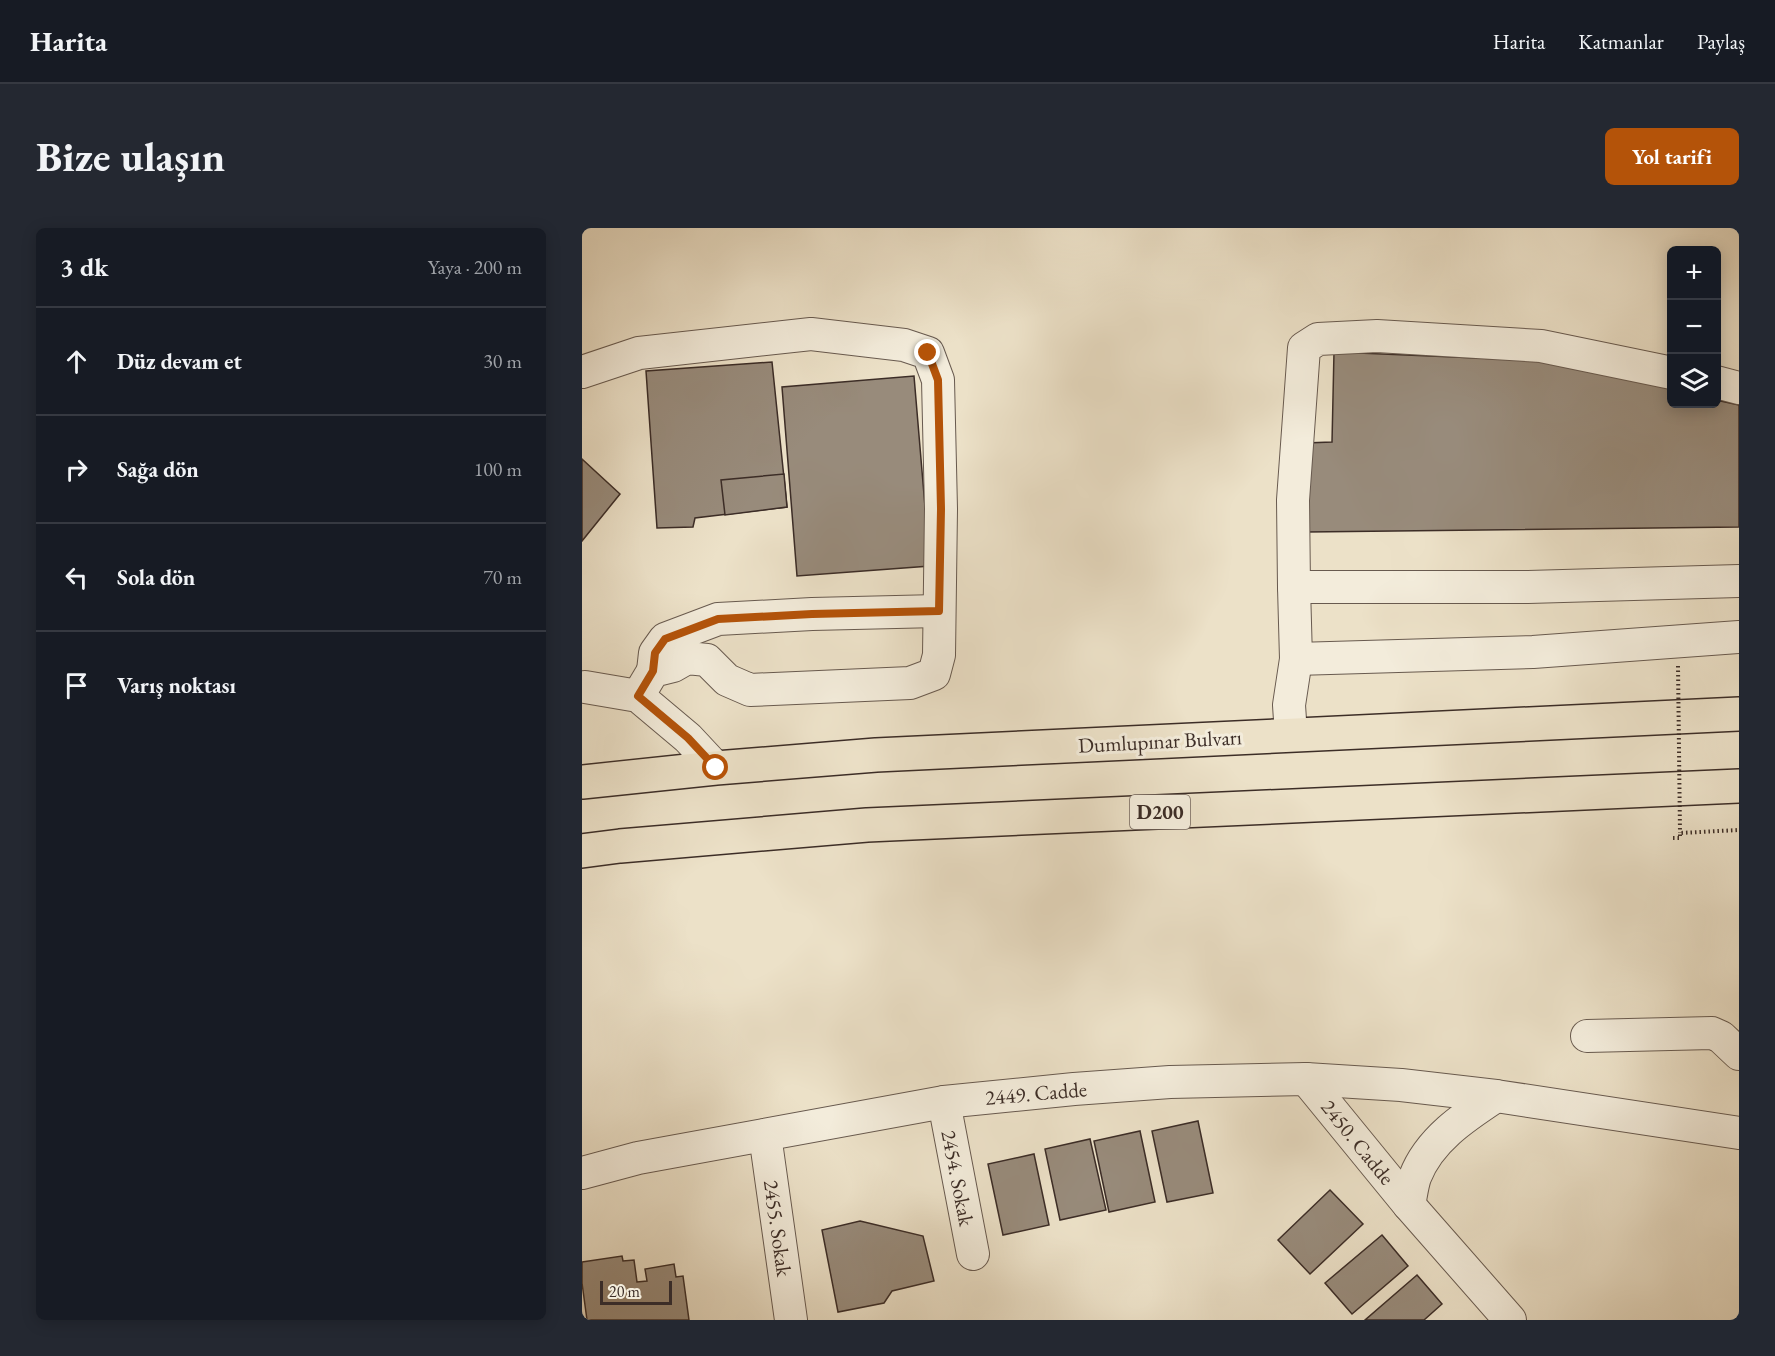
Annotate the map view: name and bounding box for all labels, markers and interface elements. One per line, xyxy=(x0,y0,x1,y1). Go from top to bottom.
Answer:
text: Harita xyxy=(30,23,107,59)
text: Harita xyxy=(1493,28,1545,55)
text: Katmanlar xyxy=(1578,28,1664,55)
text: Paylaş xyxy=(1697,28,1745,55)
button: Yol tarifi xyxy=(1605,128,1739,185)
text: Bize ulaşın xyxy=(36,129,225,184)
map controls xyxy=(1667,246,1721,408)
button: + xyxy=(1667,246,1721,300)
text: 3 dk xyxy=(60,250,109,284)
text: Yaya · 200 m xyxy=(428,254,522,280)
button: − xyxy=(1667,300,1721,354)
route end xyxy=(914,339,940,365)
icon: ahead xyxy=(60,345,93,378)
text: Düz devam et xyxy=(117,347,242,376)
text: 30 m xyxy=(483,348,522,374)
button: layers xyxy=(1667,354,1721,408)
icon: right xyxy=(60,453,93,486)
text: Sağa dön xyxy=(117,455,199,484)
text: 100 m xyxy=(474,456,522,482)
icon: left xyxy=(60,561,93,594)
text: Sola dön xyxy=(117,563,195,592)
text: 70 m xyxy=(483,564,522,590)
icon: arrive xyxy=(60,669,93,702)
text: Varış noktası xyxy=(117,671,236,700)
street label: Dumlupınar Bulvarı xyxy=(1077,723,1243,759)
route start xyxy=(702,754,728,780)
road number: D200 xyxy=(1130,795,1190,829)
street label: 2449. Cadde xyxy=(984,1075,1088,1111)
street label: 2450. Cadde xyxy=(1315,1094,1401,1190)
street label: 2454. Sokak xyxy=(935,1128,981,1229)
street label: 2455. Sokak xyxy=(758,1178,798,1279)
scale bar xyxy=(600,1278,672,1306)
text: 20 m xyxy=(609,1281,640,1302)

